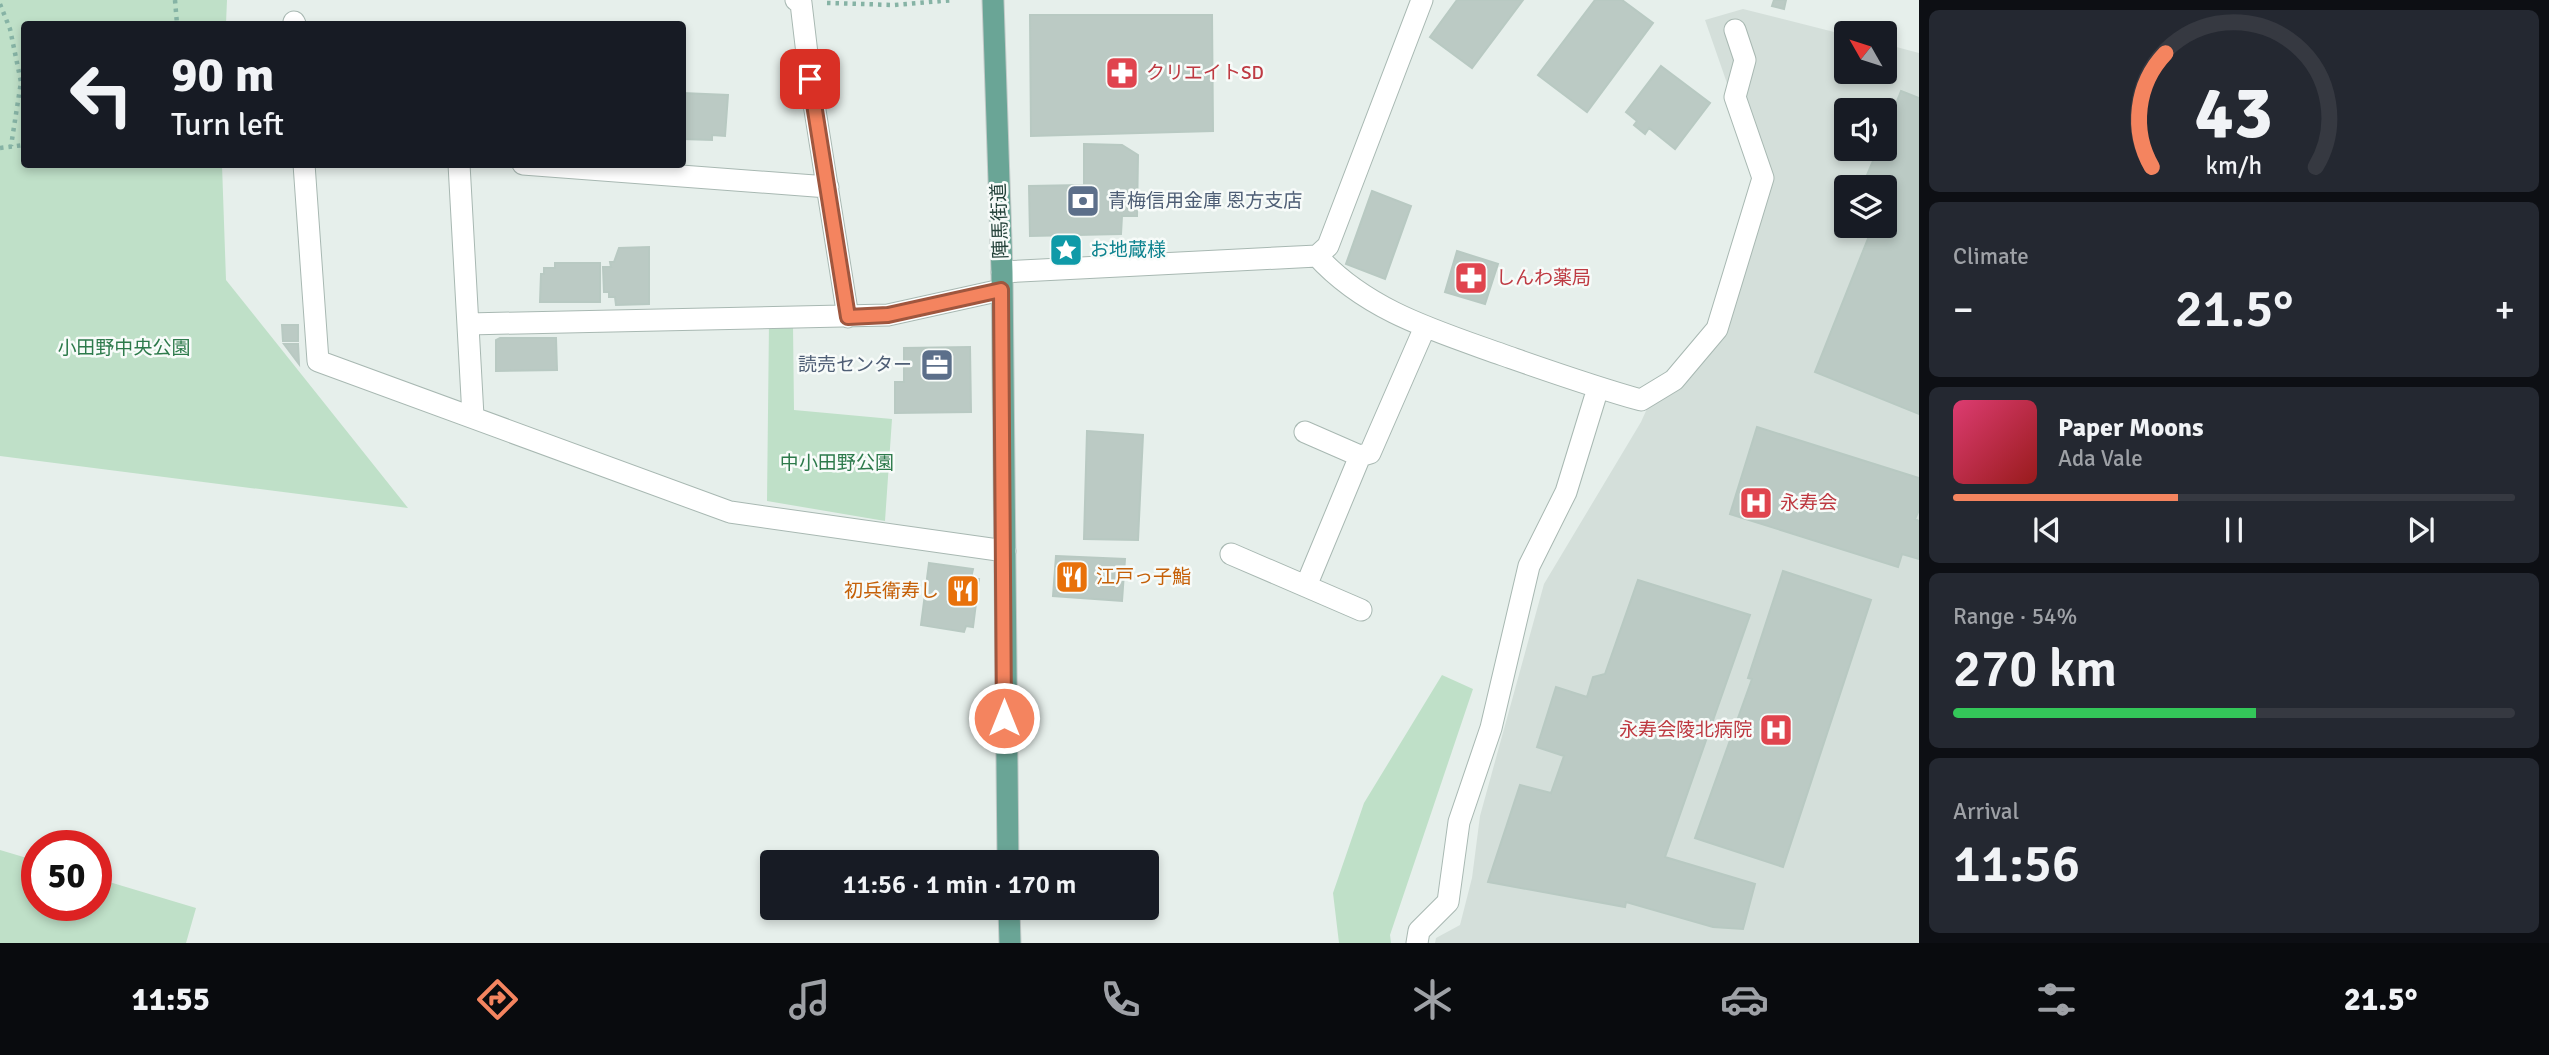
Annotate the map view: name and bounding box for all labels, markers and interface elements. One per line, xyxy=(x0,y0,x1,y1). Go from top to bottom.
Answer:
north arrow xyxy=(1834,21,1897,84)
map controls xyxy=(1834,21,1897,238)
text: 90 m xyxy=(171,45,274,105)
icon: left xyxy=(56,49,147,140)
pin xyxy=(780,49,840,109)
pharmacy icon: クリエイトSD xyxy=(1103,54,1141,92)
icon: arrive xyxy=(791,60,829,98)
place label: クリエイトSD xyxy=(1146,61,1264,85)
text: 43 xyxy=(2195,69,2273,158)
button: sound xyxy=(1834,98,1897,161)
text: Turn left xyxy=(171,105,284,144)
text: km/h xyxy=(2206,150,2262,181)
button: layers xyxy=(1834,175,1897,238)
bank icon: 青梅信用金庫 恩方支店 xyxy=(1064,182,1102,220)
street label: 陣馬街道 xyxy=(987,183,1013,259)
place label: 青梅信用金庫 恩方支店 xyxy=(1108,189,1302,213)
place icon: お地蔵様 xyxy=(1047,231,1085,269)
place label: お地蔵様 xyxy=(1090,238,1166,262)
text: Climate xyxy=(1953,242,2029,271)
pharmacy icon: しんわ薬局 xyxy=(1452,259,1490,297)
place label: しんわ薬局 xyxy=(1496,266,1591,290)
text: 21.5° xyxy=(2175,277,2293,341)
text: − xyxy=(1953,286,1974,333)
text: + xyxy=(2494,286,2515,333)
park label: 小田野中央公園 xyxy=(57,336,191,360)
office icon: 読売センター xyxy=(918,346,956,384)
place label: 読売センター xyxy=(798,353,912,377)
text: Paper Moons xyxy=(2058,412,2204,444)
text: Ada Vale xyxy=(2058,444,2143,473)
park label: 中小田野公園 xyxy=(780,451,894,475)
hospital icon: 永寿会 xyxy=(1737,484,1775,522)
place label: 永寿会 xyxy=(1780,491,1837,515)
icon: previous xyxy=(2028,511,2066,549)
icon: pause xyxy=(2215,511,2253,549)
icon: next xyxy=(2402,511,2440,549)
restaurant icon: 江戸っ子鮨 xyxy=(1053,558,1091,596)
place label: 江戸っ子鮨 xyxy=(1096,565,1191,589)
restaurant icon: 初兵衛寿し xyxy=(944,572,982,610)
place label: 初兵衛寿し xyxy=(844,579,939,603)
text: Range · 54% xyxy=(1953,602,2077,631)
text: 270 km xyxy=(1953,637,2117,701)
position arrow xyxy=(967,681,1041,755)
hospital icon: 永寿会陵北病院 xyxy=(1757,711,1795,749)
place label: 永寿会陵北病院 xyxy=(1619,718,1752,742)
text: Arrival xyxy=(1953,797,2019,826)
speed limit sign: 50 xyxy=(21,830,112,921)
text: 11:56 xyxy=(1953,832,2080,896)
text: 11:56 · 1 min · 170 m xyxy=(843,869,1076,901)
icon: directions xyxy=(473,975,522,1024)
icon: music xyxy=(785,975,834,1024)
icon: phone xyxy=(1096,975,1145,1024)
icon: climate xyxy=(1408,975,1457,1024)
icon: car xyxy=(1720,975,1769,1024)
icon: filters xyxy=(2032,975,2081,1024)
text: 11:55 xyxy=(131,980,210,1019)
text: 21.5° xyxy=(2344,980,2418,1019)

